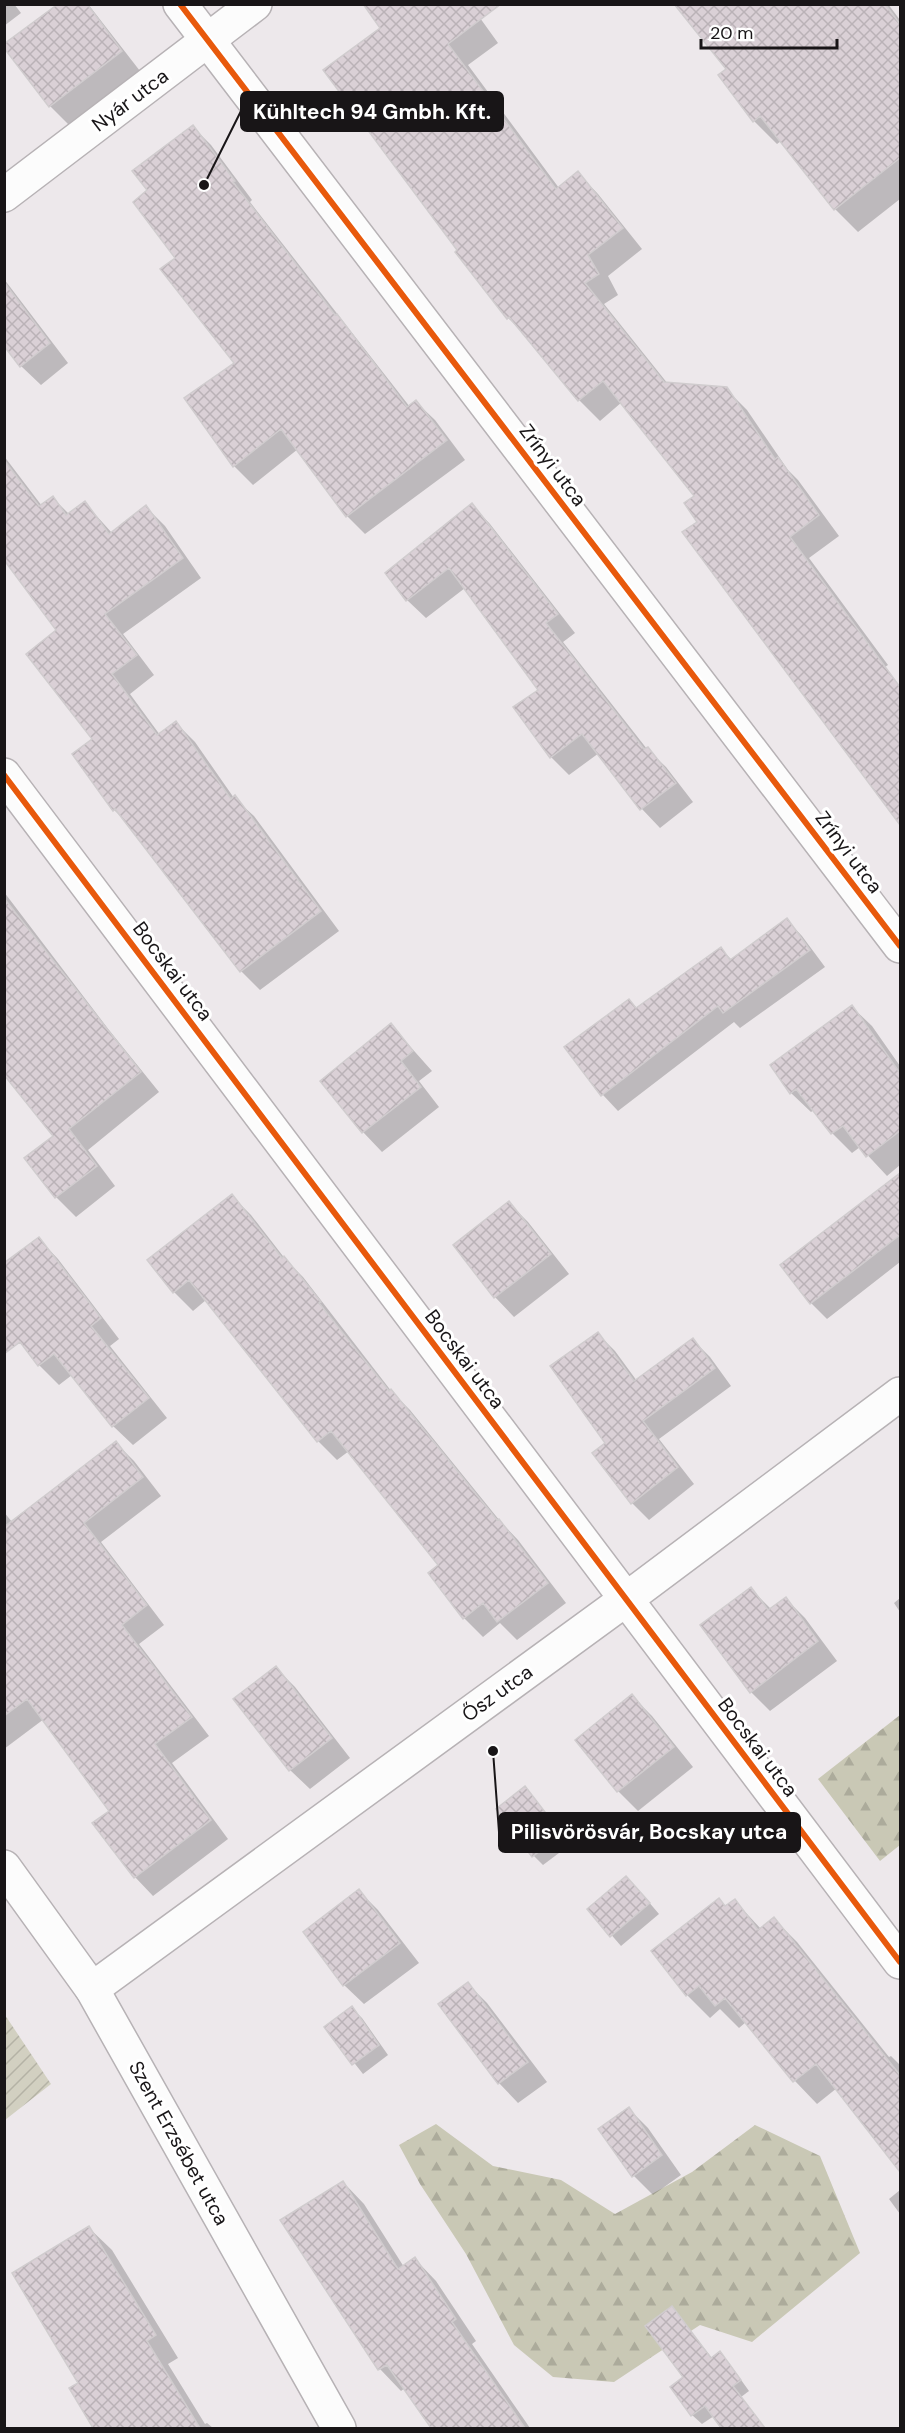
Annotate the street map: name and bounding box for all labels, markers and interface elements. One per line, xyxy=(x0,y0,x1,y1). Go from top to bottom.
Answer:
scale bar xyxy=(701,12,838,50)
text: 20 m xyxy=(710,21,753,45)
street label: Nyár utca xyxy=(87,63,173,137)
callout: Kühltech 94 Gmbh. Kft. xyxy=(241,92,503,131)
text: Kühltech 94 Gmbh. Kft. xyxy=(253,98,491,126)
street label: Zrínyi utca xyxy=(514,419,592,511)
street label: Zrínyi utca xyxy=(810,806,888,898)
street label: Bocskai utca xyxy=(127,916,219,1026)
street label: Bocskai utca xyxy=(419,1304,511,1414)
street label: Ősz utca xyxy=(456,1659,538,1727)
street label: Bocskai utca xyxy=(712,1692,804,1802)
callout: Pilisvörösvár, Bocskay utca xyxy=(499,1813,800,1852)
text: Pilisvörösvár, Bocskay utca xyxy=(511,1818,787,1846)
street label: Szent Erzsébet utca xyxy=(123,2056,235,2230)

